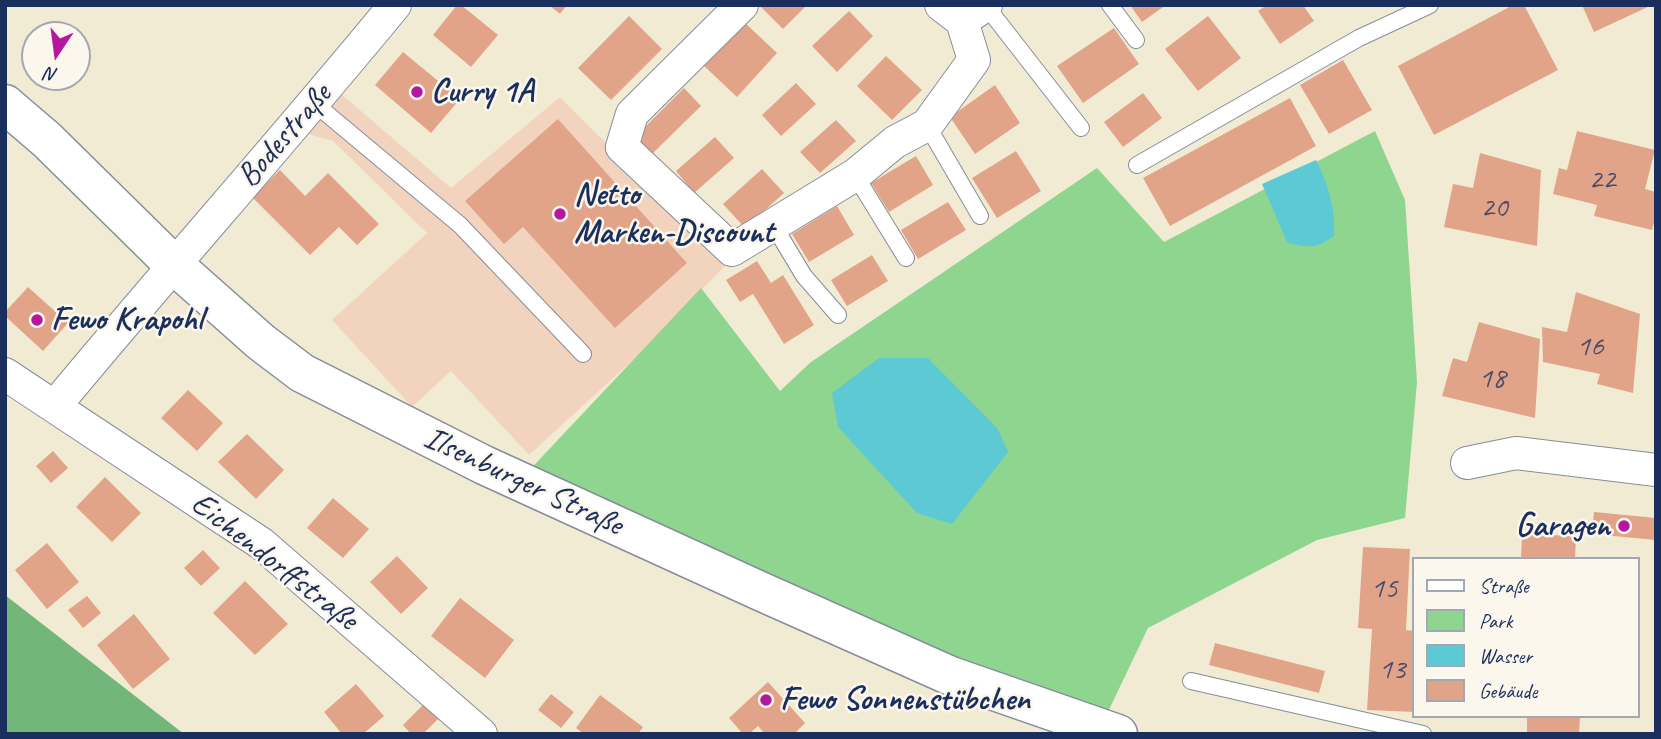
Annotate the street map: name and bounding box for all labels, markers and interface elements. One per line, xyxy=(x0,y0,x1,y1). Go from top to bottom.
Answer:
north arrow xyxy=(21,21,91,91)
text: N xyxy=(43,61,60,88)
place label: Curry 1A xyxy=(431,72,533,112)
street label: Bodestraße xyxy=(229,76,341,196)
marker: Curry 1A xyxy=(409,84,425,100)
house number: 22 xyxy=(1589,162,1615,198)
place label: Netto Marken-Discount xyxy=(574,175,774,253)
house number: 20 xyxy=(1481,190,1507,226)
marker: Netto Marken-Discount xyxy=(552,206,568,222)
place label: Fewo Krapohl xyxy=(51,300,203,340)
marker: Fewo Krapohl xyxy=(29,312,45,328)
house number: 16 xyxy=(1577,329,1603,365)
house number: 18 xyxy=(1479,361,1505,397)
street label: Ilsenburger Straße xyxy=(417,419,629,545)
street label: Eichendorffstraße xyxy=(183,484,365,640)
place label: Garagen xyxy=(1515,506,1610,546)
marker: Garagen xyxy=(1616,518,1632,534)
legend xyxy=(1412,557,1640,718)
house number: 15 xyxy=(1371,571,1397,607)
text: Straße xyxy=(1479,573,1529,599)
text: Park xyxy=(1479,608,1512,634)
text: Wasser xyxy=(1479,643,1532,669)
house number: 13 xyxy=(1379,652,1405,688)
text: Gebäude xyxy=(1479,678,1537,704)
place label: Fewo Sonnenstübchen xyxy=(780,680,1030,720)
marker: Fewo Sonnenstübchen xyxy=(758,692,774,708)

